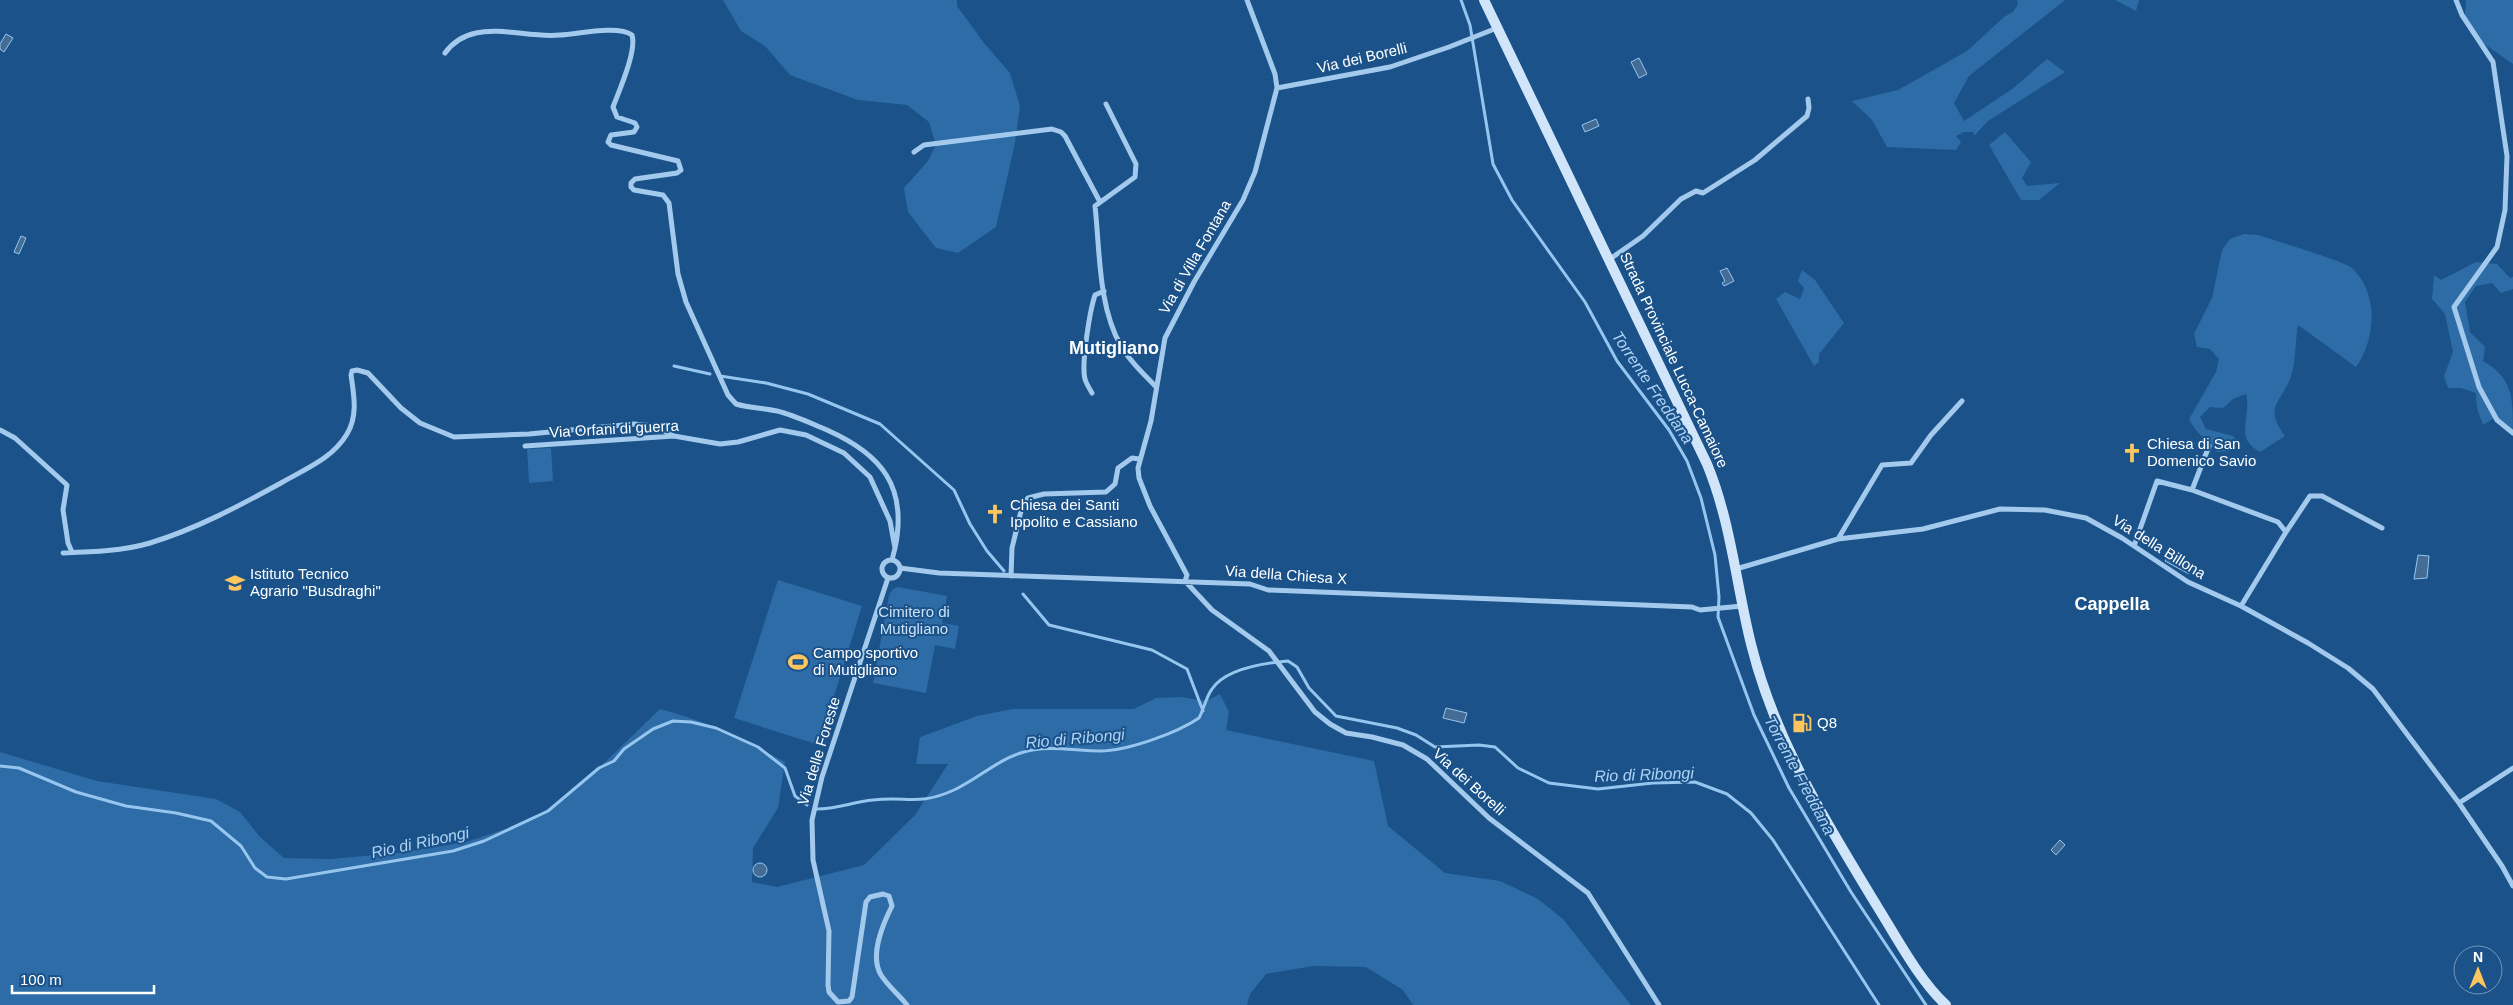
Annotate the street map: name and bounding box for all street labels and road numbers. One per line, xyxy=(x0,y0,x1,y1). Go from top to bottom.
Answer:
street label: Via dei Borelli xyxy=(1315,39,1408,76)
street label: Via di Villa Fontana xyxy=(1155,196,1234,317)
street label: Strada Provinciale Lucca-Camaiore xyxy=(1617,249,1732,470)
street label: Via Orfani di guerra xyxy=(549,417,680,440)
street label: Via della Billona xyxy=(2110,511,2209,582)
street label: Via della Chiesa X xyxy=(1224,562,1348,587)
street label: Via delle Foreste xyxy=(794,695,843,807)
street label: Via dei Borelli xyxy=(1430,745,1509,819)

